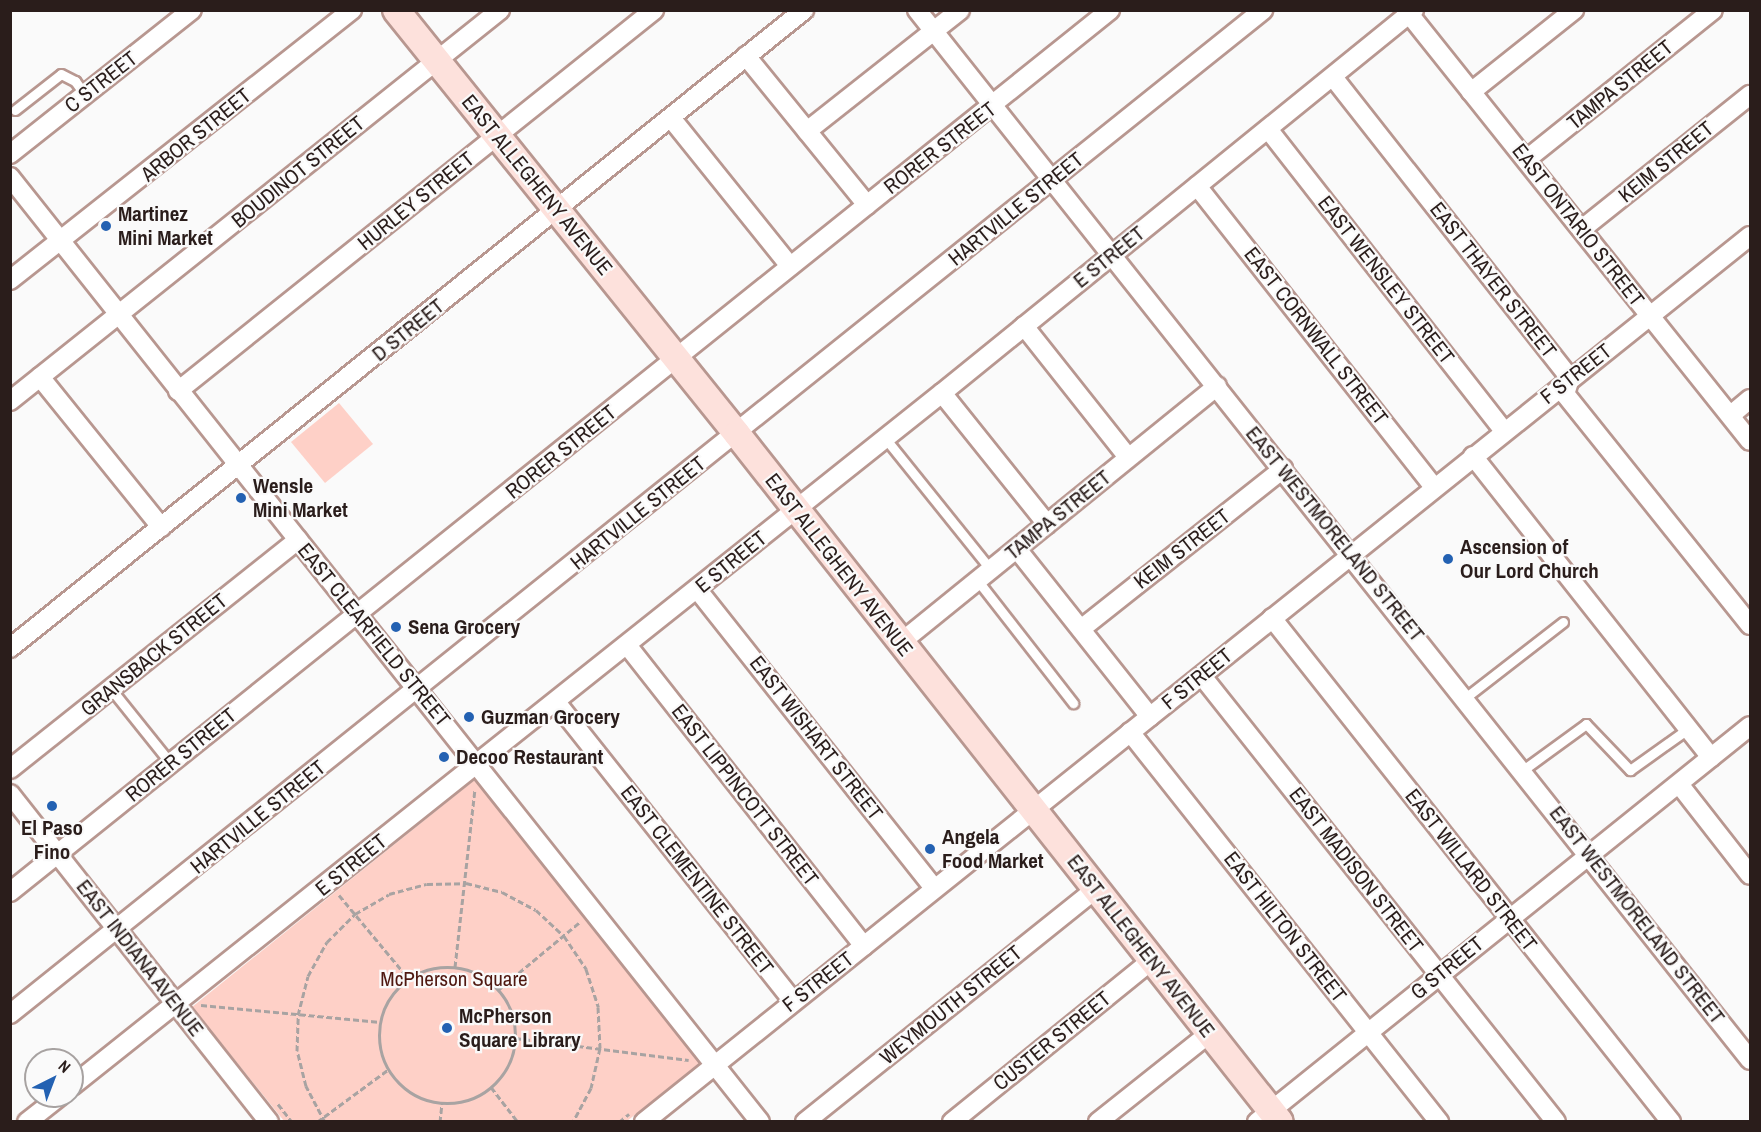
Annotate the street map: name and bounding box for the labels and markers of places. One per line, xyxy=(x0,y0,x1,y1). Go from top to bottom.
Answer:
place label: Martinez Mini Market xyxy=(118,201,213,251)
marker: Martinez Mini Market xyxy=(99,219,113,233)
place label: Wensle Mini Market xyxy=(253,473,348,523)
marker: Wensle Mini Market xyxy=(234,491,248,505)
place label: Ascension of Our Lord Church xyxy=(1460,534,1599,584)
marker: Ascension of Our Lord Church xyxy=(1441,552,1455,566)
place label: Sena Grocery xyxy=(408,614,520,640)
marker: Sena Grocery xyxy=(389,620,403,634)
place label: Guzman Grocery xyxy=(481,704,620,730)
marker: Guzman Grocery xyxy=(462,710,476,724)
place label: Decoo Restaurant xyxy=(456,744,603,770)
marker: Decoo Restaurant xyxy=(437,750,451,764)
marker: El Paso Fino xyxy=(45,799,59,813)
place label: El Paso Fino xyxy=(21,815,83,865)
place label: Angela Food Market xyxy=(942,824,1044,874)
marker: Angela Food Market xyxy=(923,842,937,856)
place label: McPherson Square Library xyxy=(459,1003,581,1053)
marker: McPherson Square Library xyxy=(440,1021,454,1035)

